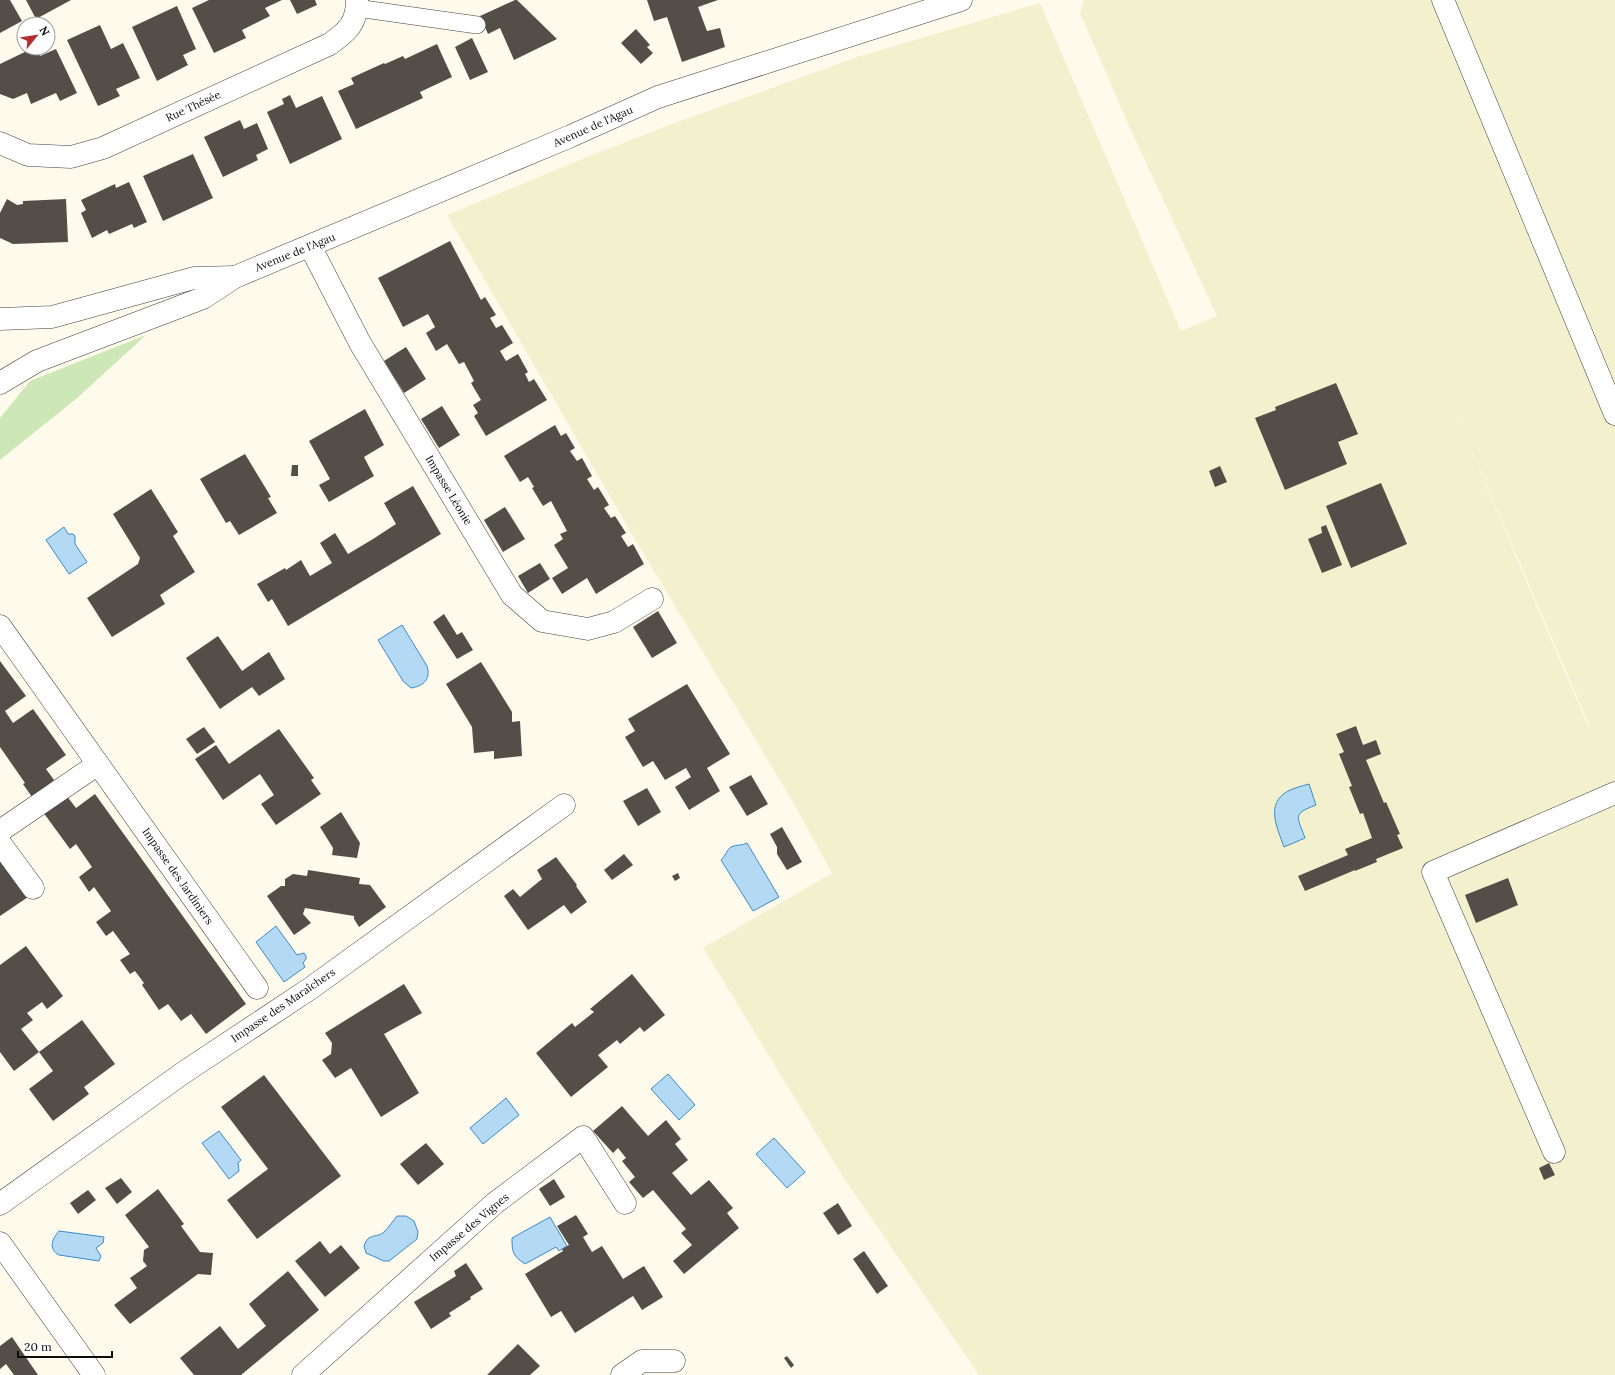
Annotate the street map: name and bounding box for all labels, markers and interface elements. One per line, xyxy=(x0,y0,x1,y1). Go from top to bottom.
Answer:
north arrow xyxy=(16,16,56,56)
text: N xyxy=(36,24,53,39)
street label: Rue Thésée xyxy=(163,87,223,125)
street label: Avenue de l'Agau xyxy=(550,102,635,150)
street label: Avenue de l'Agau xyxy=(252,229,338,275)
street label: Impasse Léonie xyxy=(423,452,475,528)
street label: Impasse des Jardiniers xyxy=(139,825,217,927)
street label: Impasse des Maraîchers xyxy=(228,965,338,1045)
street label: Impasse des Vignes xyxy=(427,1190,511,1264)
scale bar xyxy=(18,1333,112,1359)
text: 20 m xyxy=(24,1339,52,1354)

